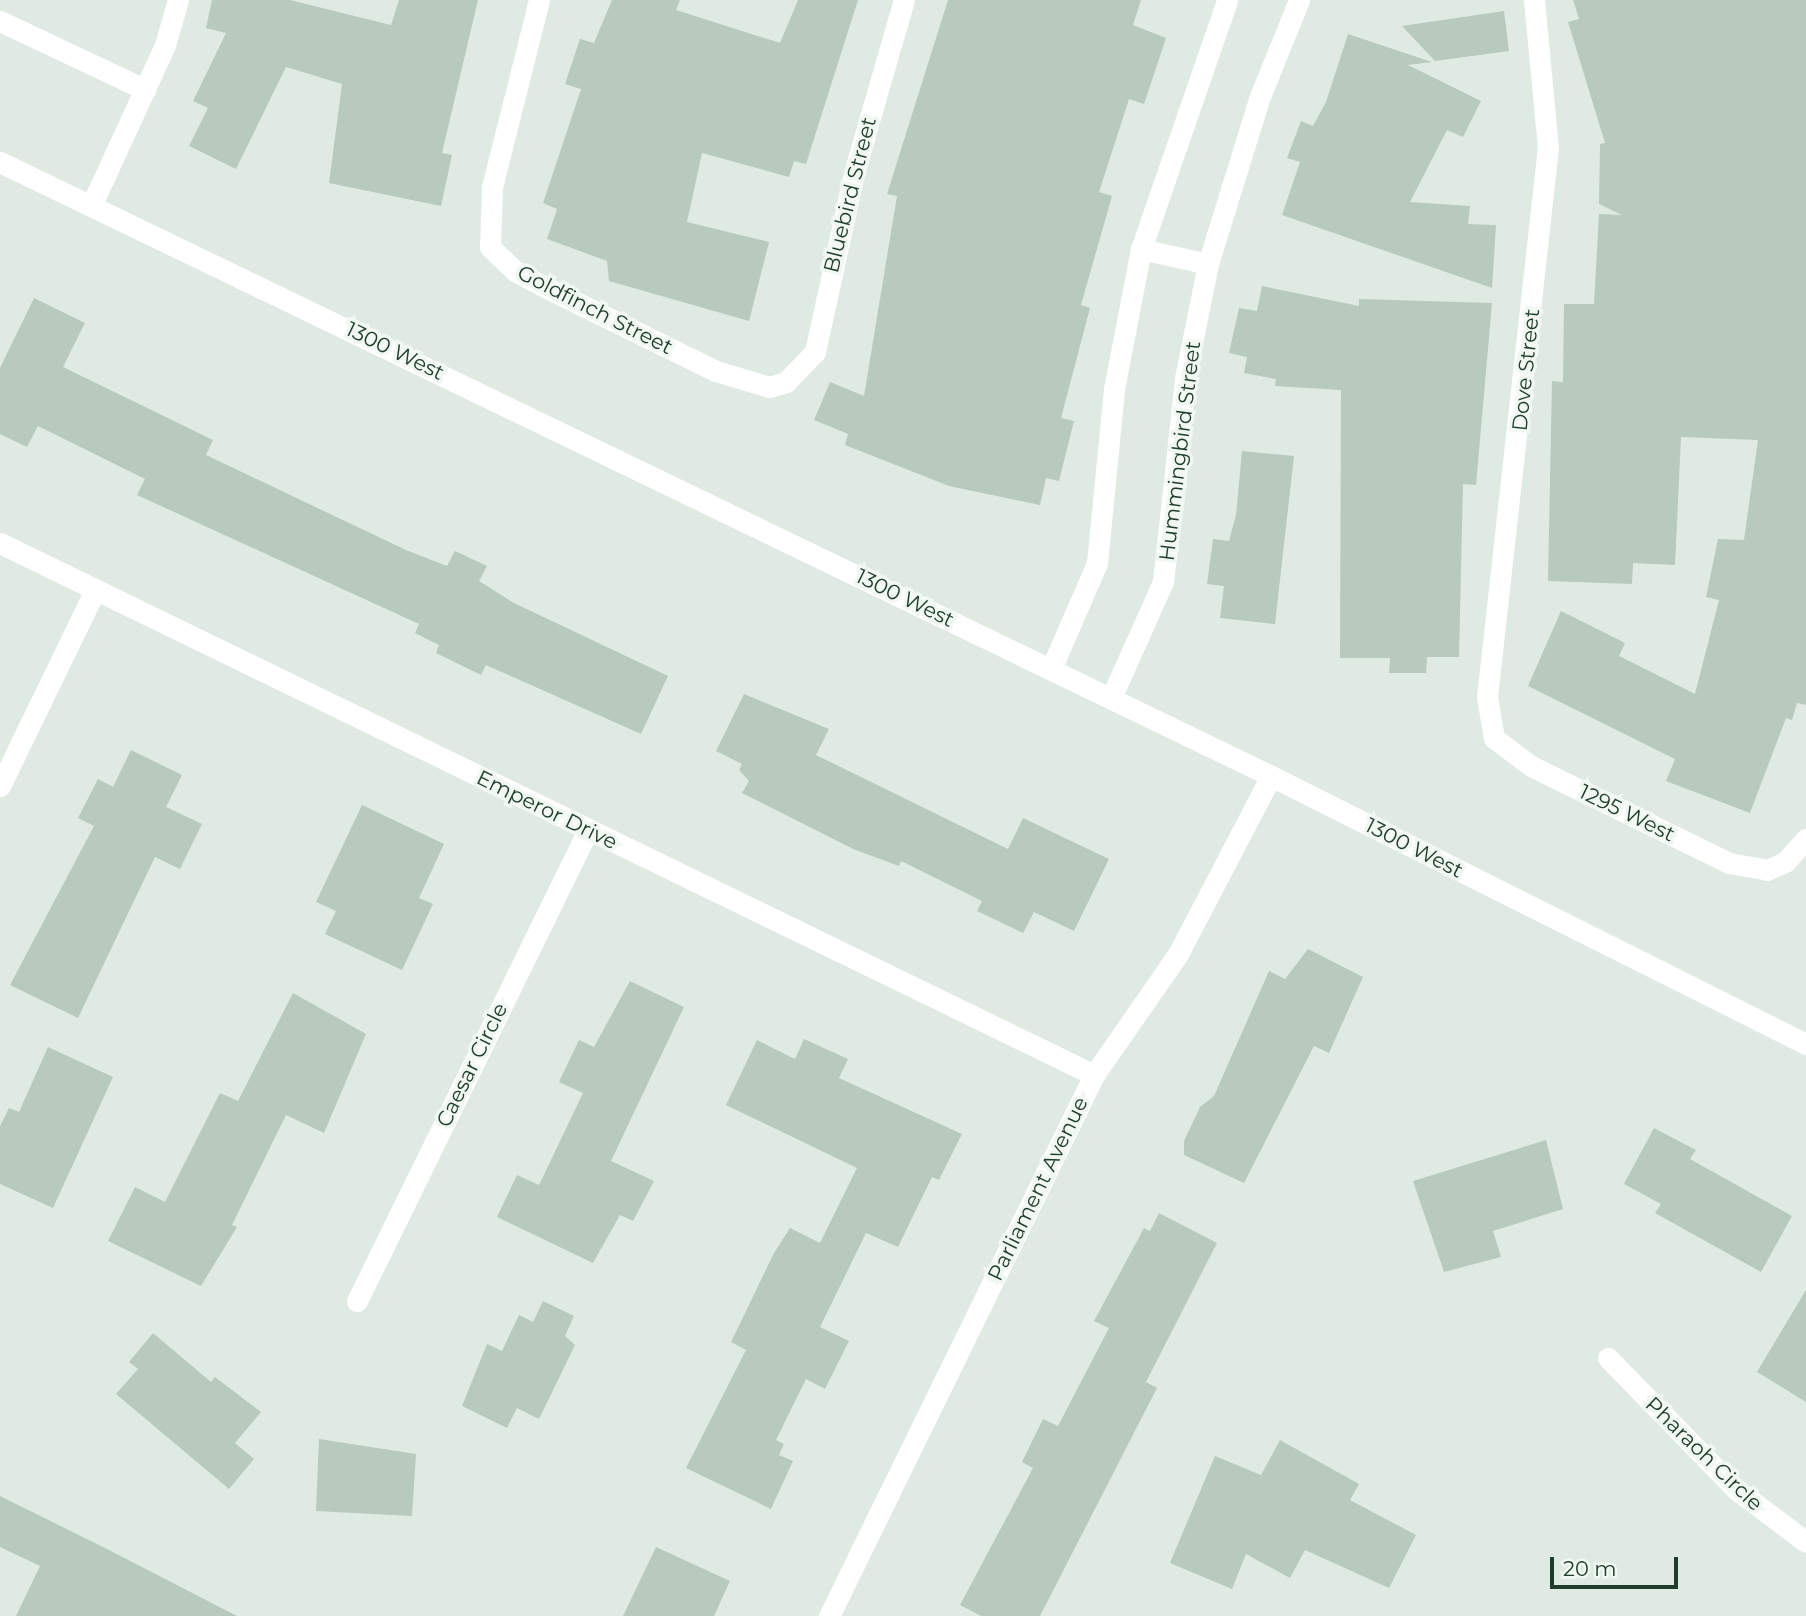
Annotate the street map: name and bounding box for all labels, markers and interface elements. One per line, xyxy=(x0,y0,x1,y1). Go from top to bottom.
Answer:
street label: Bluebird Street xyxy=(818,115,882,275)
street label: Goldfinch Street xyxy=(513,260,677,360)
street label: Dove Street xyxy=(1507,308,1545,432)
street label: 1300 West xyxy=(342,316,448,386)
street label: Hummingbird Street xyxy=(1154,340,1206,562)
street label: 1300 West xyxy=(852,563,958,633)
street label: Emperor Drive xyxy=(472,765,622,855)
street label: 1295 West xyxy=(1575,779,1679,847)
street label: 1300 West xyxy=(1361,813,1467,883)
street label: Caesar Circle xyxy=(431,999,513,1131)
street label: Parliament Avenue xyxy=(983,1093,1093,1285)
street label: Pharaoh Circle xyxy=(1640,1392,1768,1516)
scale bar xyxy=(1554,1542,1682,1586)
text: 20 m xyxy=(1563,1556,1617,1581)

